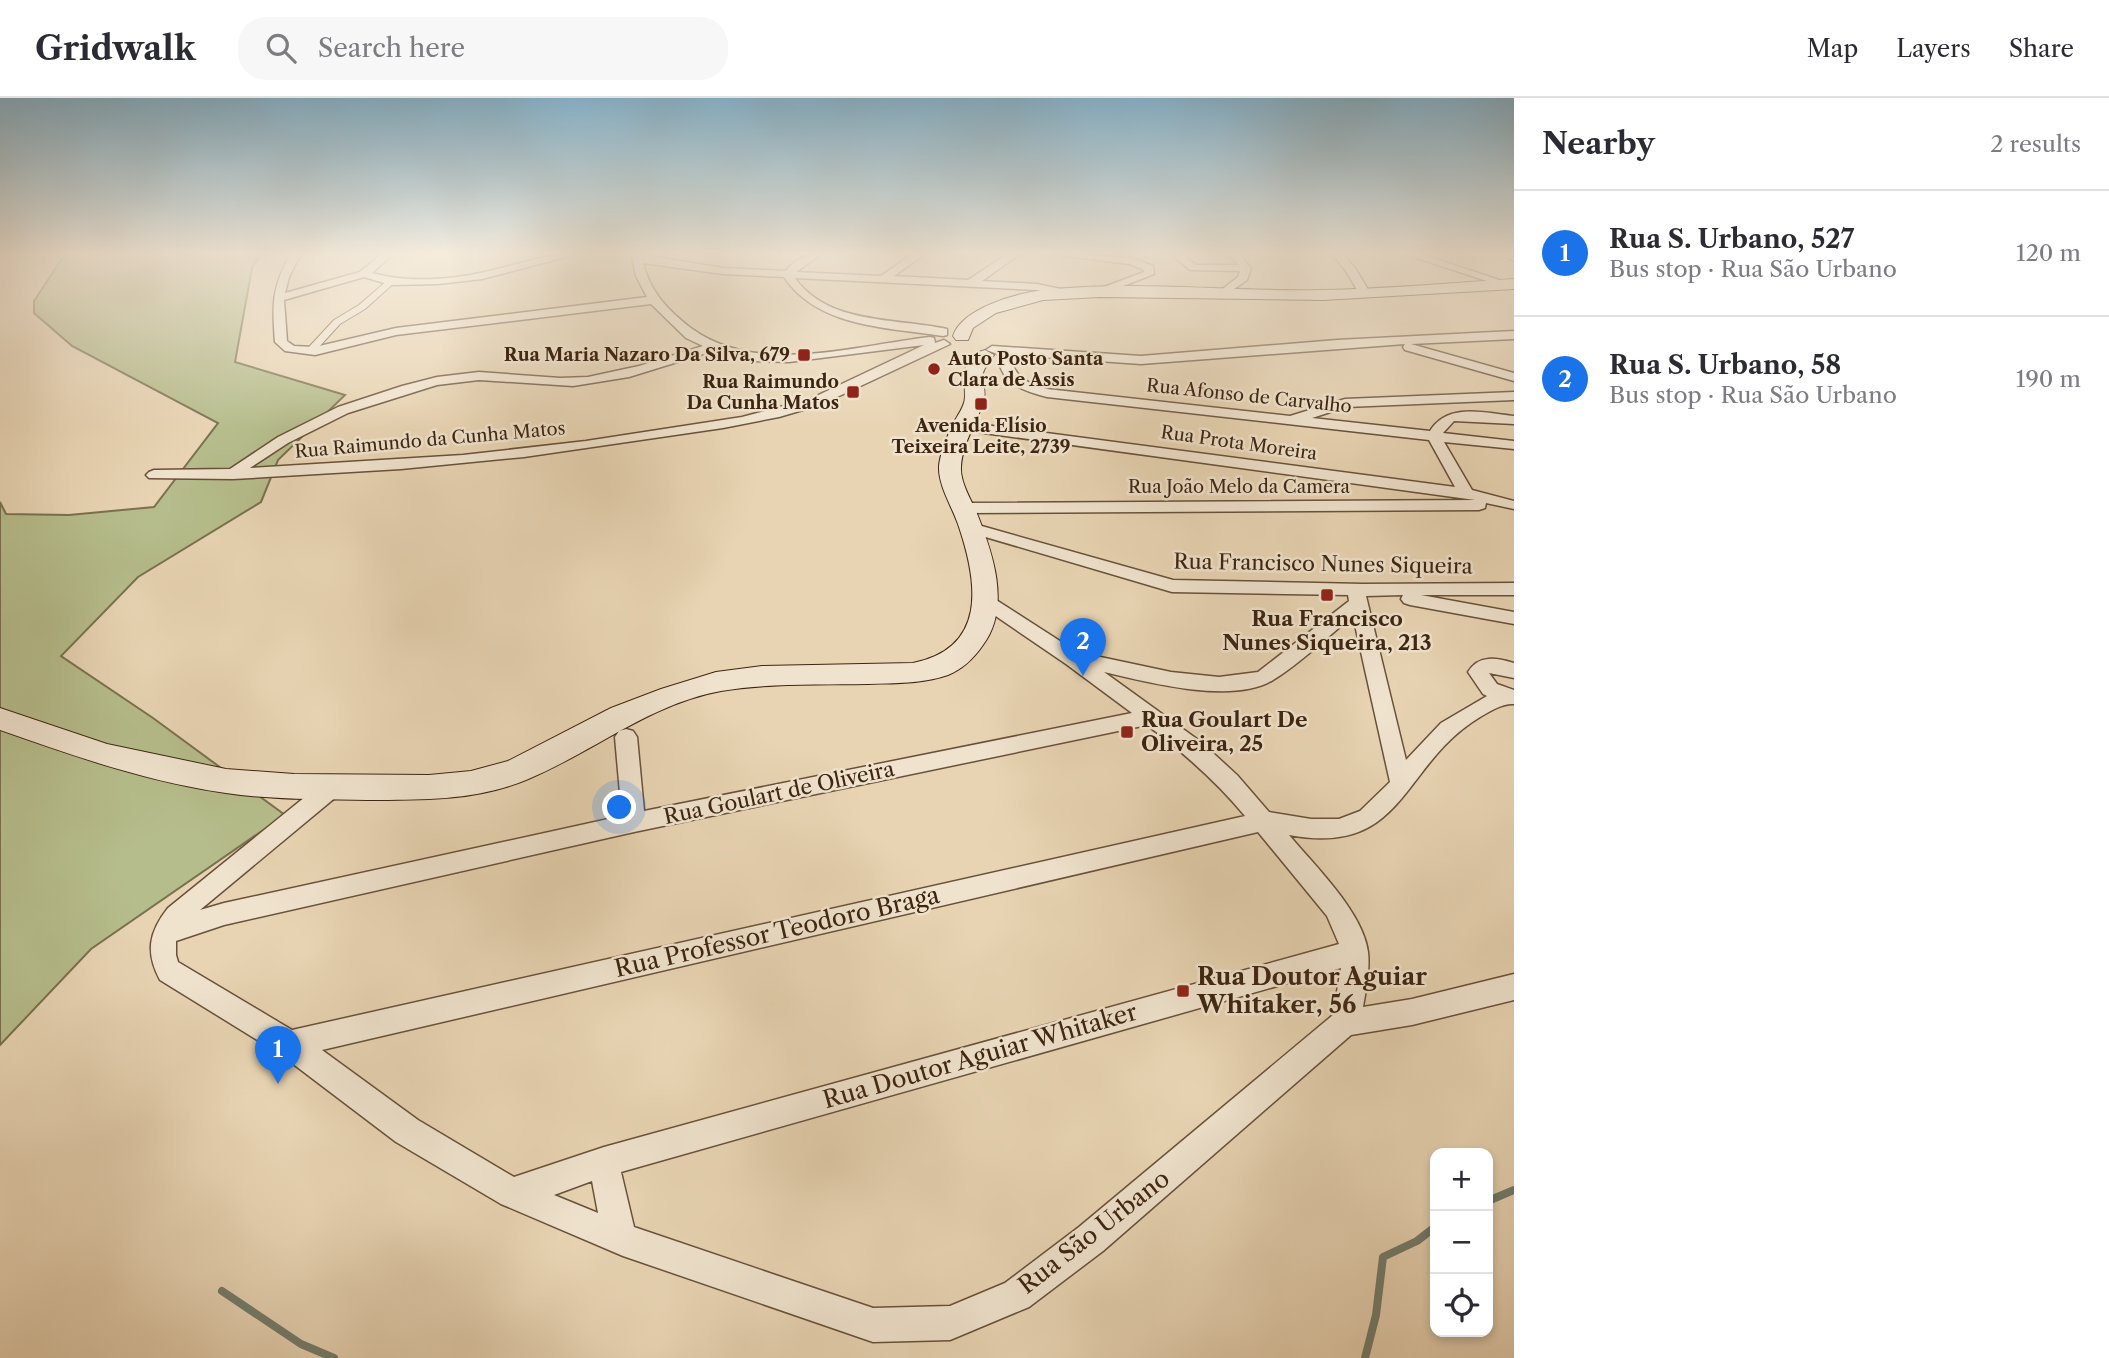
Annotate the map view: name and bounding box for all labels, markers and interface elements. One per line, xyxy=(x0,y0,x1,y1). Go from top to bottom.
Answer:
search box xyxy=(238,17,728,80)
text: Gridwalk xyxy=(35,28,196,69)
icon: search xyxy=(262,29,300,67)
text: Search here xyxy=(318,32,465,64)
text: Map xyxy=(1807,34,1858,63)
text: Layers xyxy=(1896,34,1971,63)
text: Share xyxy=(2009,34,2074,63)
text: Nearby xyxy=(1542,125,1655,162)
text: 2 results xyxy=(1990,130,2081,158)
text: Rua S. Urbano, 527 xyxy=(1609,223,1854,255)
text: 1 xyxy=(1560,239,1570,267)
text: 120 m xyxy=(2016,239,2081,267)
text: Bus stop · Rua São Urbano xyxy=(1609,255,1897,283)
place label: Rua Maria Nazaro Da Silva, 679 xyxy=(504,344,790,366)
marker: Rua Maria Nazaro Da Silva, 679 xyxy=(796,347,812,363)
place label: Auto Posto Santa Clara de Assis xyxy=(947,348,1104,391)
text: Rua S. Urbano, 58 xyxy=(1609,349,1841,381)
marker: Auto Posto Santa Clara de Assis xyxy=(926,361,942,377)
text: 2 xyxy=(1558,365,1572,393)
text: 190 m xyxy=(2016,365,2081,393)
place label: Rua Raimundo Da Cunha Matos xyxy=(687,371,839,414)
street label: Rua Afonso de Carvalho xyxy=(1145,374,1353,418)
text: Bus stop · Rua São Urbano xyxy=(1609,381,1897,409)
marker: Rua Raimundo Da Cunha Matos xyxy=(845,384,861,400)
marker: Avenida Elísio Teixeira Leite, 2739 xyxy=(973,396,989,412)
place label: Avenida Elísio Teixeira Leite, 2739 xyxy=(891,415,1071,458)
street label: Rua Raimundo da Cunha Matos xyxy=(294,417,566,463)
street label: Rua Prota Moreira xyxy=(1159,421,1319,465)
street label: Rua João Melo da Camera xyxy=(1128,476,1351,498)
street label: Rua Francisco Nunes Siqueira xyxy=(1173,548,1474,579)
marker: Rua Francisco Nunes Siqueira, 213 xyxy=(1319,587,1335,603)
place label: Rua Francisco Nunes Siqueira, 213 xyxy=(1222,606,1432,655)
pin: 2 xyxy=(1060,618,1106,676)
place label: Rua Goulart De Oliveira, 25 xyxy=(1141,707,1308,756)
marker: Rua Goulart De Oliveira, 25 xyxy=(1119,724,1135,740)
street label: Rua Goulart de Oliveira xyxy=(661,756,897,829)
your location xyxy=(602,790,636,824)
street label: Rua Professor Teodoro Braga xyxy=(612,880,943,983)
place label: Rua Doutor Aguiar Whitaker, 56 xyxy=(1196,962,1427,1019)
marker: Rua Doutor Aguiar Whitaker, 56 xyxy=(1175,983,1191,999)
street label: Rua Doutor Aguiar Whitaker xyxy=(819,997,1140,1114)
pin: 1 xyxy=(255,1026,301,1084)
map controls xyxy=(1430,1148,1493,1337)
button: + xyxy=(1430,1148,1493,1211)
street label: Rua São Urbano xyxy=(1012,1164,1175,1300)
button: − xyxy=(1430,1211,1493,1274)
button: locate xyxy=(1430,1274,1493,1337)

